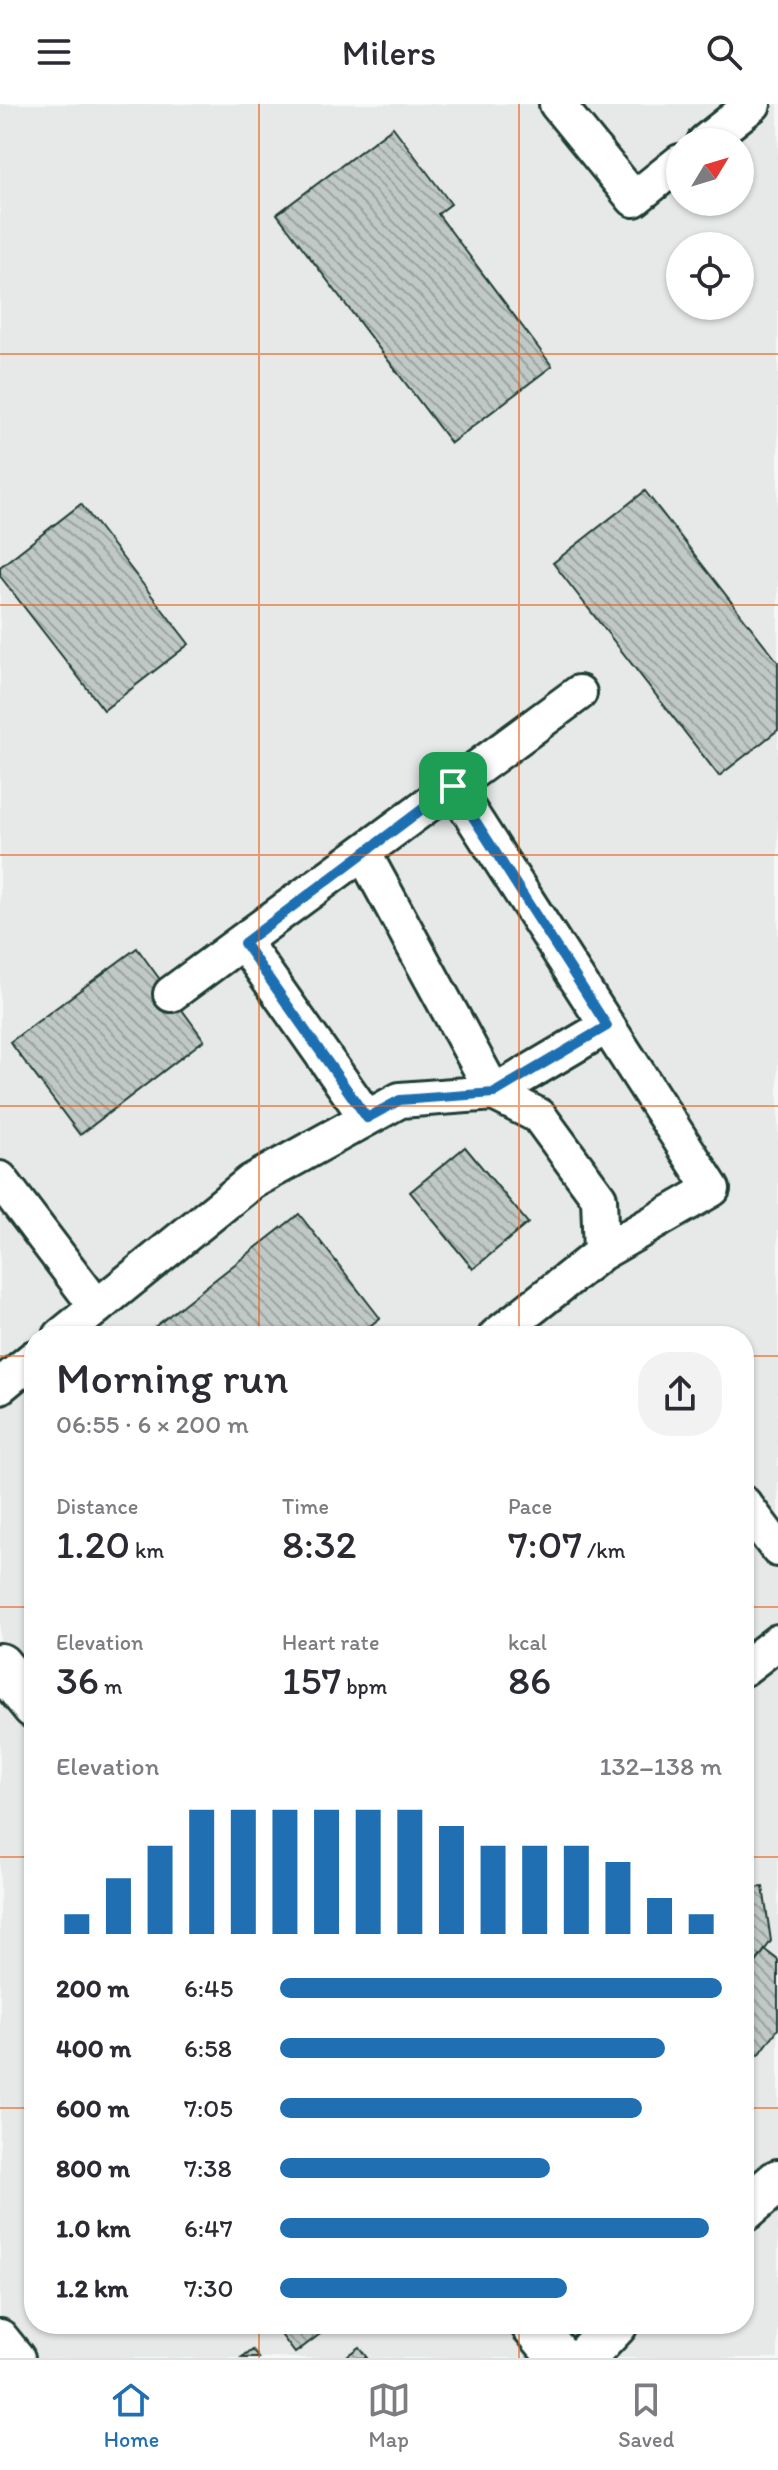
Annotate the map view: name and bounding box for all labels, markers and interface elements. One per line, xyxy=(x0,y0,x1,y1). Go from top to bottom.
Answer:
icon: menu xyxy=(32,30,76,74)
icon: search xyxy=(702,30,746,74)
text: Milers xyxy=(342,31,436,74)
north arrow xyxy=(666,128,754,216)
map controls xyxy=(666,128,754,320)
button: locate xyxy=(666,232,754,320)
pin xyxy=(419,752,487,820)
icon: arrive xyxy=(431,764,475,808)
text: Morning run xyxy=(56,1351,289,1404)
button: share xyxy=(638,1352,722,1436)
text: 06:55 · 6 × 200 m xyxy=(56,1408,249,1440)
text: Distance xyxy=(56,1493,138,1520)
text: Time xyxy=(282,1493,329,1520)
text: Pace xyxy=(508,1493,552,1520)
text: 1.20 xyxy=(56,1520,130,1568)
text: 8:32 xyxy=(282,1520,357,1568)
text: 7:07 xyxy=(508,1520,582,1568)
text: km xyxy=(130,1537,164,1564)
text: /km xyxy=(582,1537,625,1564)
text: Elevation xyxy=(56,1629,143,1656)
text: Heart rate xyxy=(282,1629,379,1656)
text: kcal xyxy=(508,1629,547,1656)
text: 36 xyxy=(56,1656,99,1704)
text: 157 xyxy=(282,1656,341,1704)
text: 86 xyxy=(508,1656,551,1704)
text: m xyxy=(99,1673,122,1700)
text: bpm xyxy=(341,1673,387,1700)
text: Elevation xyxy=(56,1750,159,1782)
text: 132–138 m xyxy=(599,1750,722,1782)
text: 200 m xyxy=(56,1972,129,2004)
text: 6:45 xyxy=(184,1972,233,2004)
text: 400 m xyxy=(56,2032,131,2064)
text: 6:58 xyxy=(184,2032,232,2064)
text: 600 m xyxy=(56,2092,130,2124)
text: 7:05 xyxy=(184,2092,233,2124)
text: 800 m xyxy=(56,2152,130,2184)
text: 7:38 xyxy=(184,2152,232,2184)
text: 1.0 km xyxy=(56,2212,131,2244)
text: 6:47 xyxy=(184,2212,233,2244)
text: 1.2 km xyxy=(56,2272,128,2304)
text: 7:30 xyxy=(184,2272,233,2304)
tab: Home xyxy=(104,2378,159,2453)
tab: Map xyxy=(367,2378,411,2453)
tab: Saved xyxy=(618,2378,674,2453)

